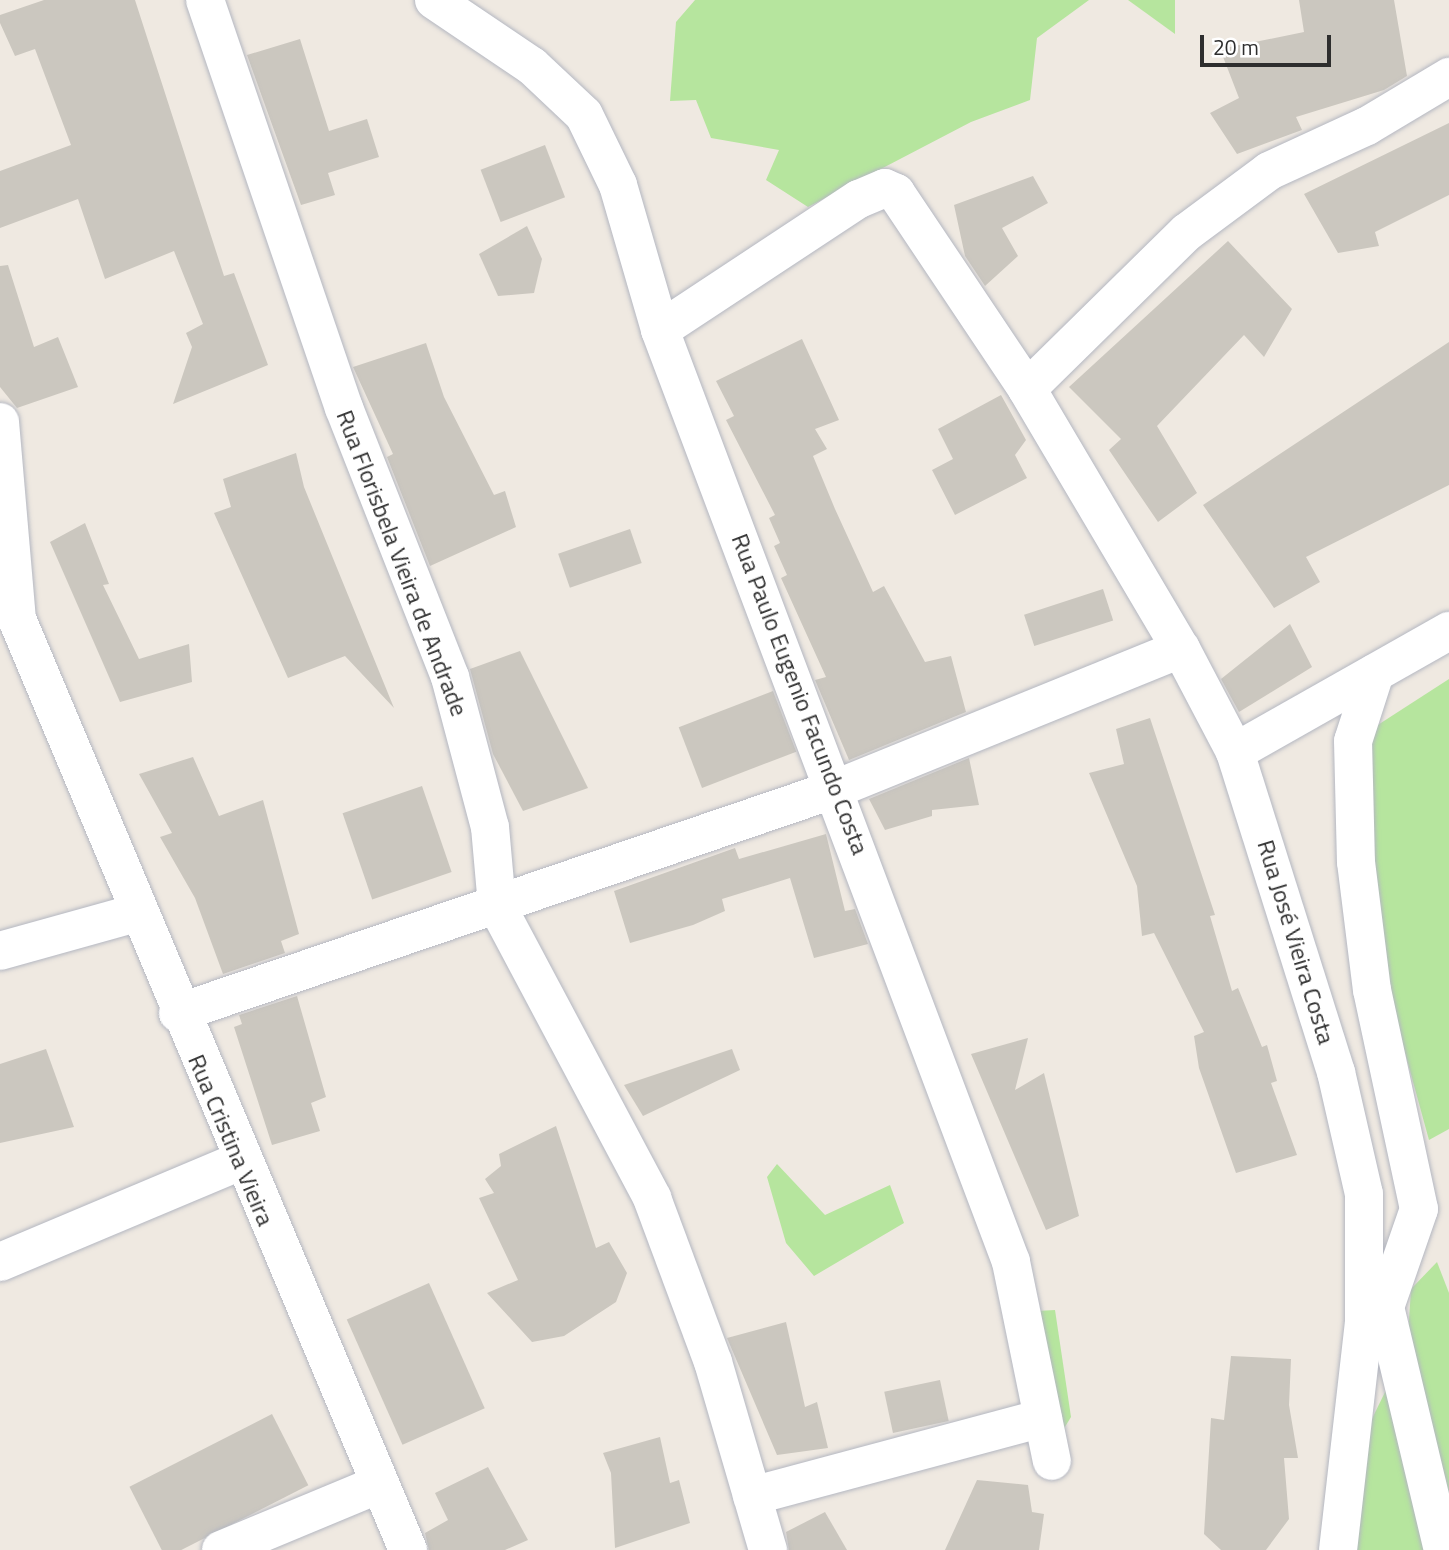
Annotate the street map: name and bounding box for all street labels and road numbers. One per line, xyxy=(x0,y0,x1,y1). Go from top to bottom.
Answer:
street label: Rua Florisbela Vieira de Andrade xyxy=(330,406,474,720)
street label: Rua Paulo Eugenio Facundo Costa xyxy=(725,530,875,858)
street label: Rua José Vieira Costa xyxy=(1251,836,1341,1048)
street label: Rua Cristina Vieira xyxy=(182,1050,280,1230)

